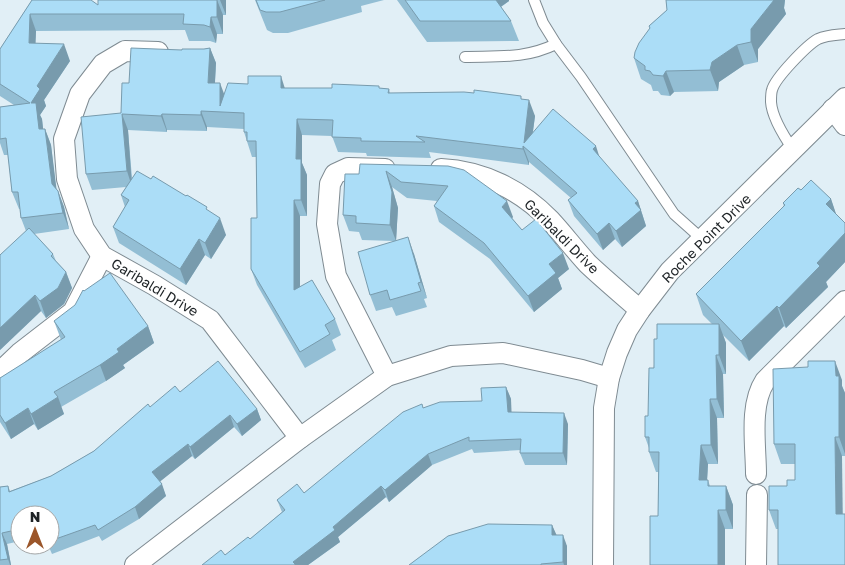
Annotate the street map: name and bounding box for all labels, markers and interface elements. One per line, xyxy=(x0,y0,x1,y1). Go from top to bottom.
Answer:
street label: Roche Point Drive xyxy=(658,190,754,286)
street label: Garibaldi Drive xyxy=(521,195,603,277)
street label: Garibaldi Drive xyxy=(108,254,202,320)
north arrow xyxy=(10,505,60,555)
text: N xyxy=(30,508,40,525)

